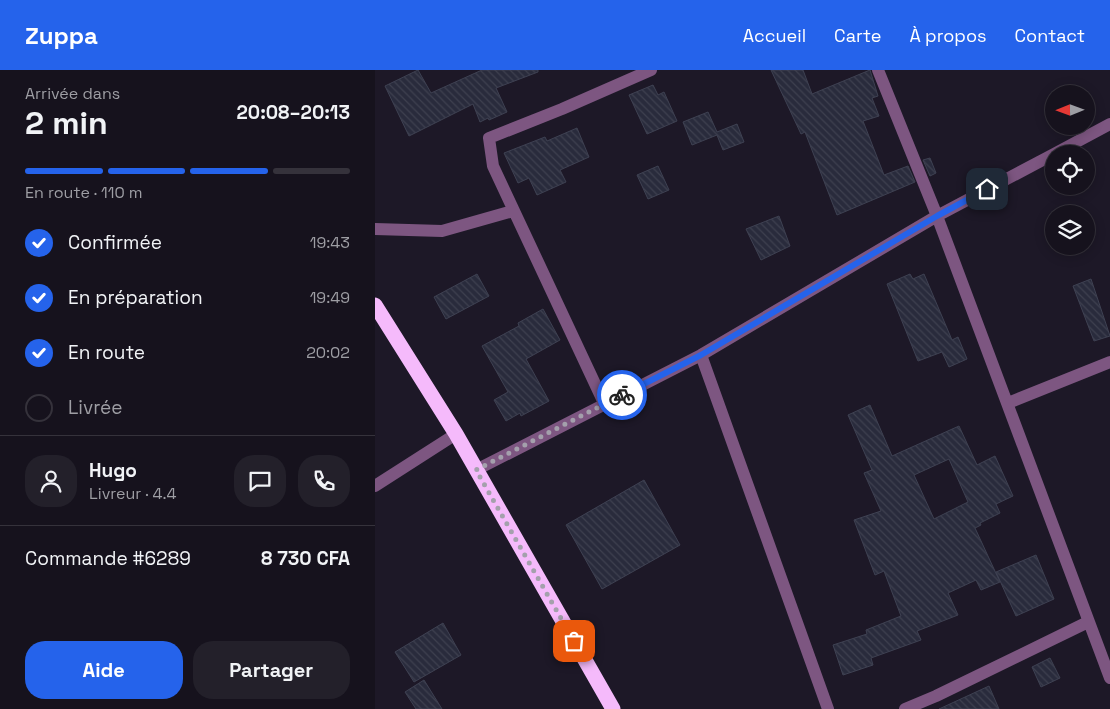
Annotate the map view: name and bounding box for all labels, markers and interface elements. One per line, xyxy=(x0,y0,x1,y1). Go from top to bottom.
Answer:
text: Zuppa xyxy=(25,20,98,51)
text: Accueil xyxy=(743,24,806,47)
text: Carte xyxy=(834,24,881,47)
text: À propos xyxy=(909,24,987,47)
text: Contact xyxy=(1015,24,1085,47)
text: Arrivée dans xyxy=(25,83,120,104)
north arrow xyxy=(1045,85,1095,135)
map controls xyxy=(1045,85,1095,255)
text: 20:08–20:13 xyxy=(237,100,350,125)
text: 2 min xyxy=(25,103,108,143)
button: locate xyxy=(1045,145,1095,195)
pin xyxy=(966,168,1008,210)
icon: home xyxy=(973,175,1001,203)
text: En route · 110 m xyxy=(25,182,143,203)
button: layers xyxy=(1045,205,1095,255)
icon: check xyxy=(25,229,53,257)
text: Confirmée xyxy=(68,230,162,255)
text: 19:43 xyxy=(310,232,350,253)
icon: check xyxy=(25,284,53,312)
text: En préparation xyxy=(68,285,203,310)
text: 19:49 xyxy=(310,287,350,308)
icon: check xyxy=(25,339,53,367)
text: En route xyxy=(68,340,145,365)
text: 20:02 xyxy=(306,342,350,363)
courier xyxy=(597,370,647,420)
icon: bike xyxy=(608,381,636,409)
text: Livrée xyxy=(68,395,123,420)
button: person xyxy=(25,455,77,507)
button: chat xyxy=(234,455,286,507)
button: phone xyxy=(298,455,350,507)
text: Hugo xyxy=(89,458,137,483)
text: Livreur · 4.4 xyxy=(89,483,177,504)
text: Commande #6289 xyxy=(25,546,191,571)
text: 8 730 CFA xyxy=(261,546,350,571)
pin xyxy=(553,620,595,662)
icon: bag xyxy=(560,627,588,655)
button: Aide xyxy=(25,641,183,699)
button: Partager xyxy=(193,641,350,699)

